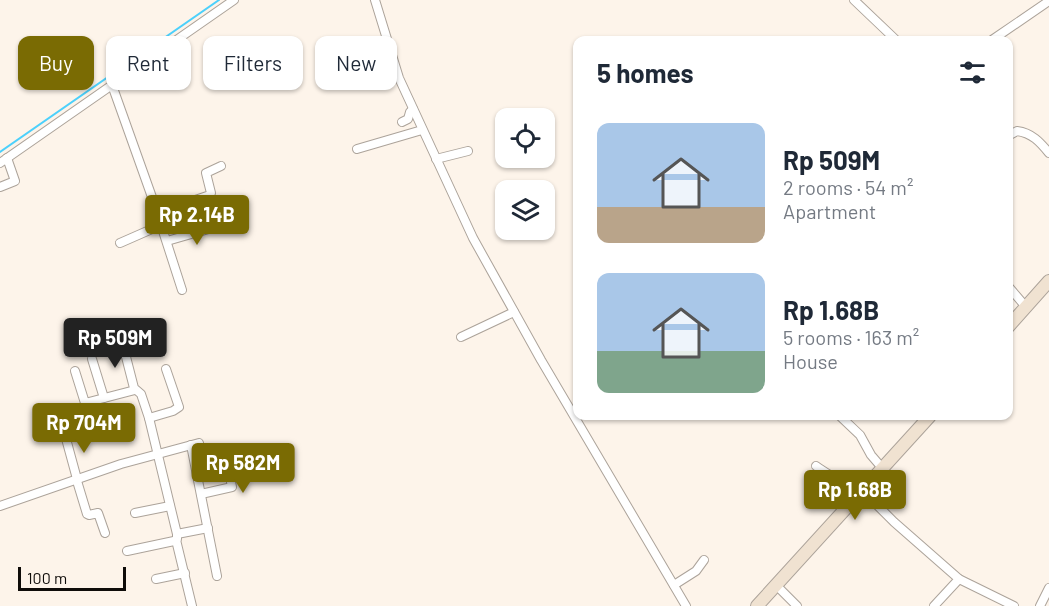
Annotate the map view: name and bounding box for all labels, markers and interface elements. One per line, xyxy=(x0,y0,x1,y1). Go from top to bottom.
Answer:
chip: Buy xyxy=(18,36,94,90)
chip: Rent xyxy=(106,36,191,90)
chip: Filters xyxy=(203,36,303,90)
chip: New xyxy=(315,36,397,90)
icon: filters xyxy=(956,56,989,89)
text: 5 homes xyxy=(597,57,694,88)
map controls xyxy=(495,108,555,240)
button: locate xyxy=(495,108,555,168)
text: Rp 509M xyxy=(783,144,880,175)
icon: home xyxy=(645,147,717,219)
text: 2 rooms · 54 m² xyxy=(783,175,913,199)
button: layers xyxy=(495,180,555,240)
pin: Rp 2.14B xyxy=(135,195,259,246)
text: Apartment xyxy=(783,199,876,223)
text: Rp 2.14B xyxy=(159,202,235,226)
text: Rp 1.68B xyxy=(783,294,879,325)
icon: home xyxy=(645,297,717,369)
pin: Rp 509M xyxy=(60,318,170,369)
text: Rp 509M xyxy=(78,325,152,349)
text: 5 rooms · 163 m² xyxy=(783,325,919,349)
text: House xyxy=(783,349,838,373)
pin: Rp 704M xyxy=(29,403,139,454)
text: Rp 704M xyxy=(46,410,122,434)
pin: Rp 582M xyxy=(188,443,298,494)
text: Rp 582M xyxy=(206,450,280,474)
pin: Rp 1.68B xyxy=(793,470,917,521)
text: Rp 1.68B xyxy=(818,477,892,501)
scale bar xyxy=(18,564,126,592)
text: 100 m xyxy=(27,568,67,587)

